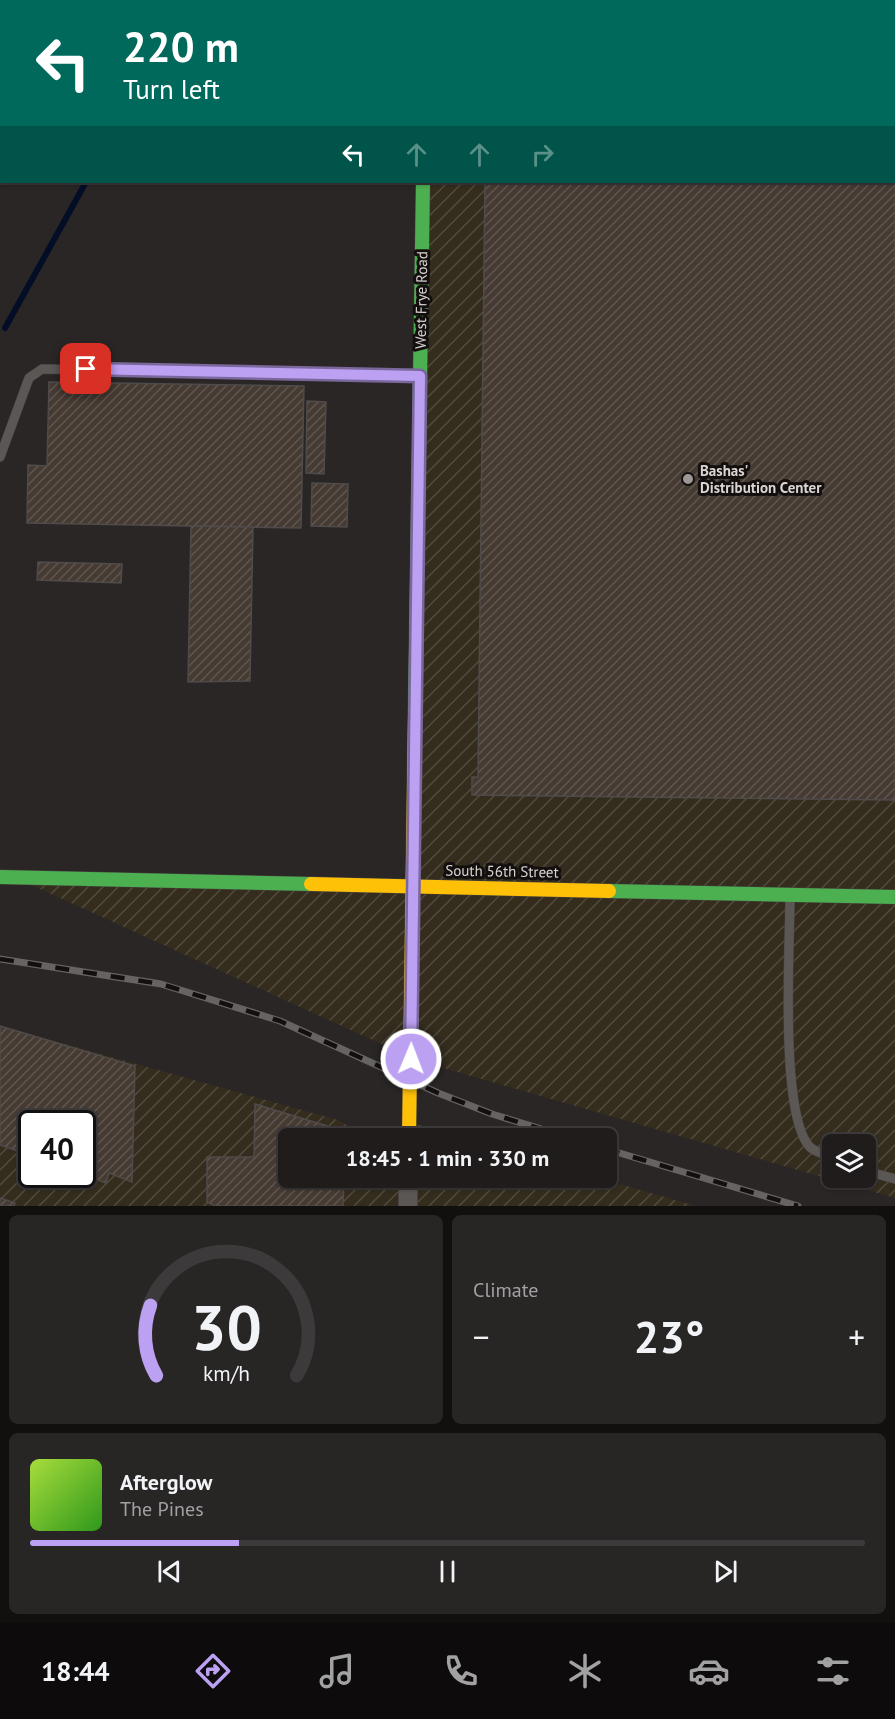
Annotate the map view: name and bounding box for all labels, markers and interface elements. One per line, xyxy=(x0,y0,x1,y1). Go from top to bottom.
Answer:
text: 220 m xyxy=(123,19,239,74)
icon: left xyxy=(24,24,102,102)
text: Turn left xyxy=(123,72,220,106)
icon: left xyxy=(337,138,370,171)
icon: ahead xyxy=(400,138,433,171)
icon: ahead xyxy=(463,138,496,171)
icon: right xyxy=(526,138,559,171)
street label: West Frye Road xyxy=(411,251,431,349)
pin xyxy=(60,343,111,394)
icon: arrive xyxy=(69,352,102,385)
place label: Bashas' Distribution Center xyxy=(700,461,822,497)
marker: Bashas' Distribution Center xyxy=(681,472,695,486)
street label: South 56th Street xyxy=(445,861,559,881)
position arrow xyxy=(379,1027,443,1091)
speed limit sign: 40 xyxy=(18,1110,96,1188)
map controls xyxy=(822,1134,876,1188)
button: layers xyxy=(822,1134,876,1188)
text: 18:45 · 1 min · 330 m xyxy=(346,1144,549,1172)
text: Climate xyxy=(473,1277,539,1303)
text: 30 xyxy=(191,1286,261,1367)
text: 23° xyxy=(634,1307,704,1365)
text: − xyxy=(473,1315,490,1358)
text: + xyxy=(848,1315,865,1358)
text: km/h xyxy=(202,1360,249,1388)
text: Afterglow xyxy=(120,1468,212,1496)
text: The Pines xyxy=(120,1496,204,1522)
icon: previous xyxy=(153,1555,186,1588)
icon: pause xyxy=(431,1555,464,1588)
icon: next xyxy=(709,1555,742,1588)
icon: directions xyxy=(192,1650,234,1692)
icon: music xyxy=(316,1650,358,1692)
icon: phone xyxy=(440,1650,482,1692)
icon: climate xyxy=(564,1650,606,1692)
icon: car xyxy=(688,1650,730,1692)
icon: filters xyxy=(812,1650,854,1692)
text: 18:44 xyxy=(41,1654,110,1688)

